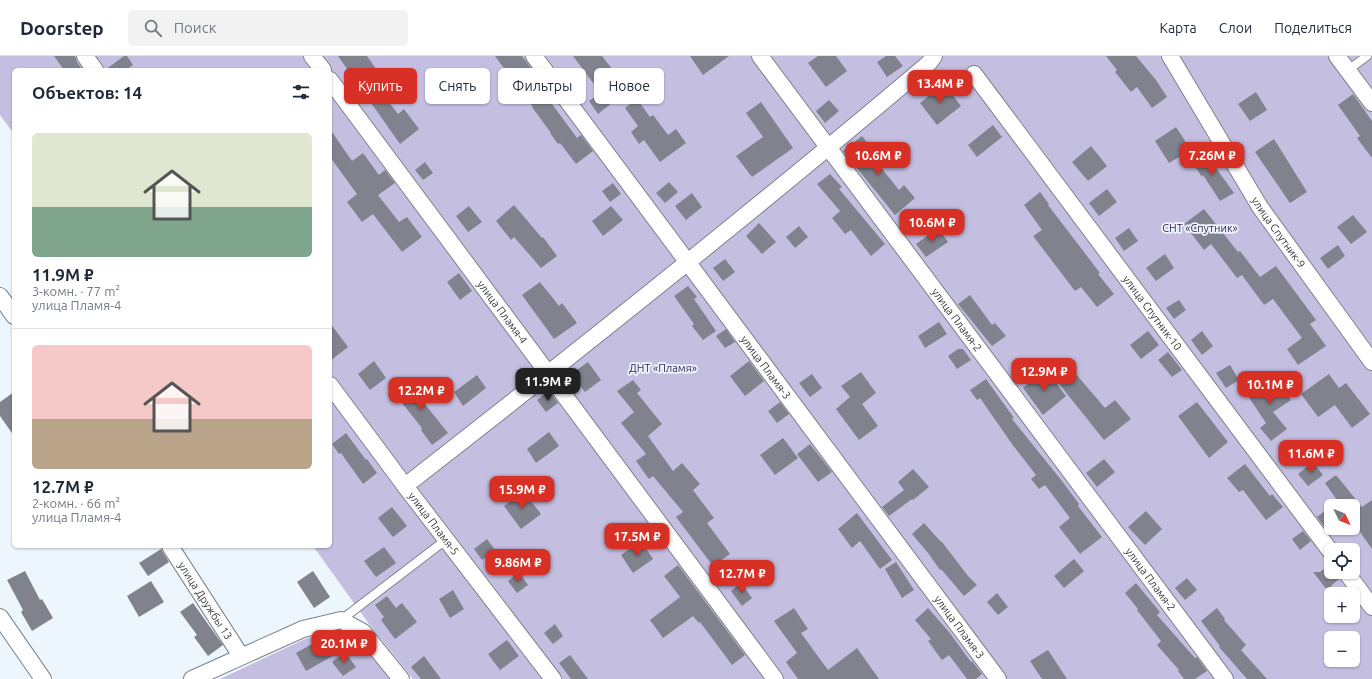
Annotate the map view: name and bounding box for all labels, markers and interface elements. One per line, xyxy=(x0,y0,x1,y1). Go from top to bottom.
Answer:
search box xyxy=(128,10,408,46)
text: Doorstep xyxy=(20,17,104,39)
icon: search xyxy=(142,17,164,39)
text: Поиск xyxy=(174,19,216,36)
text: Карта xyxy=(1159,20,1197,36)
text: Слои xyxy=(1219,20,1252,36)
text: Поделиться xyxy=(1274,20,1352,36)
chip: Купить xyxy=(344,68,417,104)
chip: Снять xyxy=(425,68,490,104)
chip: Фильтры xyxy=(498,68,586,104)
chip: Новое xyxy=(594,68,664,104)
pin: 13.4M ₽ xyxy=(903,70,977,104)
text: 13.4M ₽ xyxy=(916,76,964,90)
icon: filters xyxy=(290,81,312,103)
text: Объектов: 14 xyxy=(32,83,142,102)
pin: 10.6M ₽ xyxy=(841,142,915,176)
pin: 7.26M ₽ xyxy=(1175,142,1249,176)
text: 10.6M ₽ xyxy=(854,148,902,162)
text: 7.26M ₽ xyxy=(1188,148,1236,162)
icon: home xyxy=(136,159,208,231)
street label: улица Спутник-9 xyxy=(1249,195,1308,270)
pin: 10.6M ₽ xyxy=(895,209,969,243)
text: 10.6M ₽ xyxy=(908,215,956,229)
park label: СНТ «Спутник» xyxy=(1162,222,1238,234)
text: 11.9M ₽ xyxy=(32,265,94,284)
street label: улица Спутник-10 xyxy=(1121,273,1184,352)
street label: улица Пламя-4 xyxy=(475,278,530,346)
text: 3-комн. · 77 m² xyxy=(32,284,120,298)
street label: улица Пламя-2 xyxy=(929,286,984,354)
text: улица Пламя-4 xyxy=(32,298,121,312)
street label: улица Пламя-3 xyxy=(738,333,793,401)
pin: 12.9M ₽ xyxy=(1007,358,1081,392)
park label: ДНТ «Пламя» xyxy=(629,362,697,374)
text: 12.9M ₽ xyxy=(1020,364,1068,378)
pin: 11.9M ₽ xyxy=(511,368,585,402)
icon: home xyxy=(136,371,208,443)
pin: 10.1M ₽ xyxy=(1233,371,1307,405)
text: 11.9M ₽ xyxy=(524,374,572,388)
pin: 12.2M ₽ xyxy=(384,377,458,411)
text: 10.1M ₽ xyxy=(1246,377,1294,391)
text: 12.2M ₽ xyxy=(397,383,445,397)
pin: 11.6M ₽ xyxy=(1274,440,1348,474)
text: 11.6M ₽ xyxy=(1287,446,1335,460)
pin: 15.9M ₽ xyxy=(485,476,559,510)
text: 12.7M ₽ xyxy=(32,477,94,496)
text: 15.9M ₽ xyxy=(498,482,546,496)
street label: улица Пламя-5 xyxy=(406,490,462,557)
text: 2-комн. · 66 m² xyxy=(32,496,120,510)
north arrow xyxy=(1324,499,1360,535)
map controls xyxy=(1324,499,1360,667)
text: улица Пламя-4 xyxy=(32,510,121,524)
pin: 17.5M ₽ xyxy=(600,523,674,557)
text: 17.5M ₽ xyxy=(613,529,661,543)
button: locate xyxy=(1324,543,1360,579)
street label: улица Пламя-2 xyxy=(1123,545,1178,613)
pin: 9.86M ₽ xyxy=(481,549,555,583)
text: 9.86M ₽ xyxy=(494,555,542,569)
street label: улица Дружбы 13 xyxy=(176,560,235,642)
pin: 12.7M ₽ xyxy=(705,560,779,594)
text: 12.7M ₽ xyxy=(718,566,766,580)
button: + xyxy=(1324,587,1360,623)
street label: улица Пламя-3 xyxy=(932,593,987,661)
pin: 20.1M ₽ xyxy=(307,630,381,664)
button: − xyxy=(1324,631,1360,667)
text: 20.1M ₽ xyxy=(320,636,368,650)

